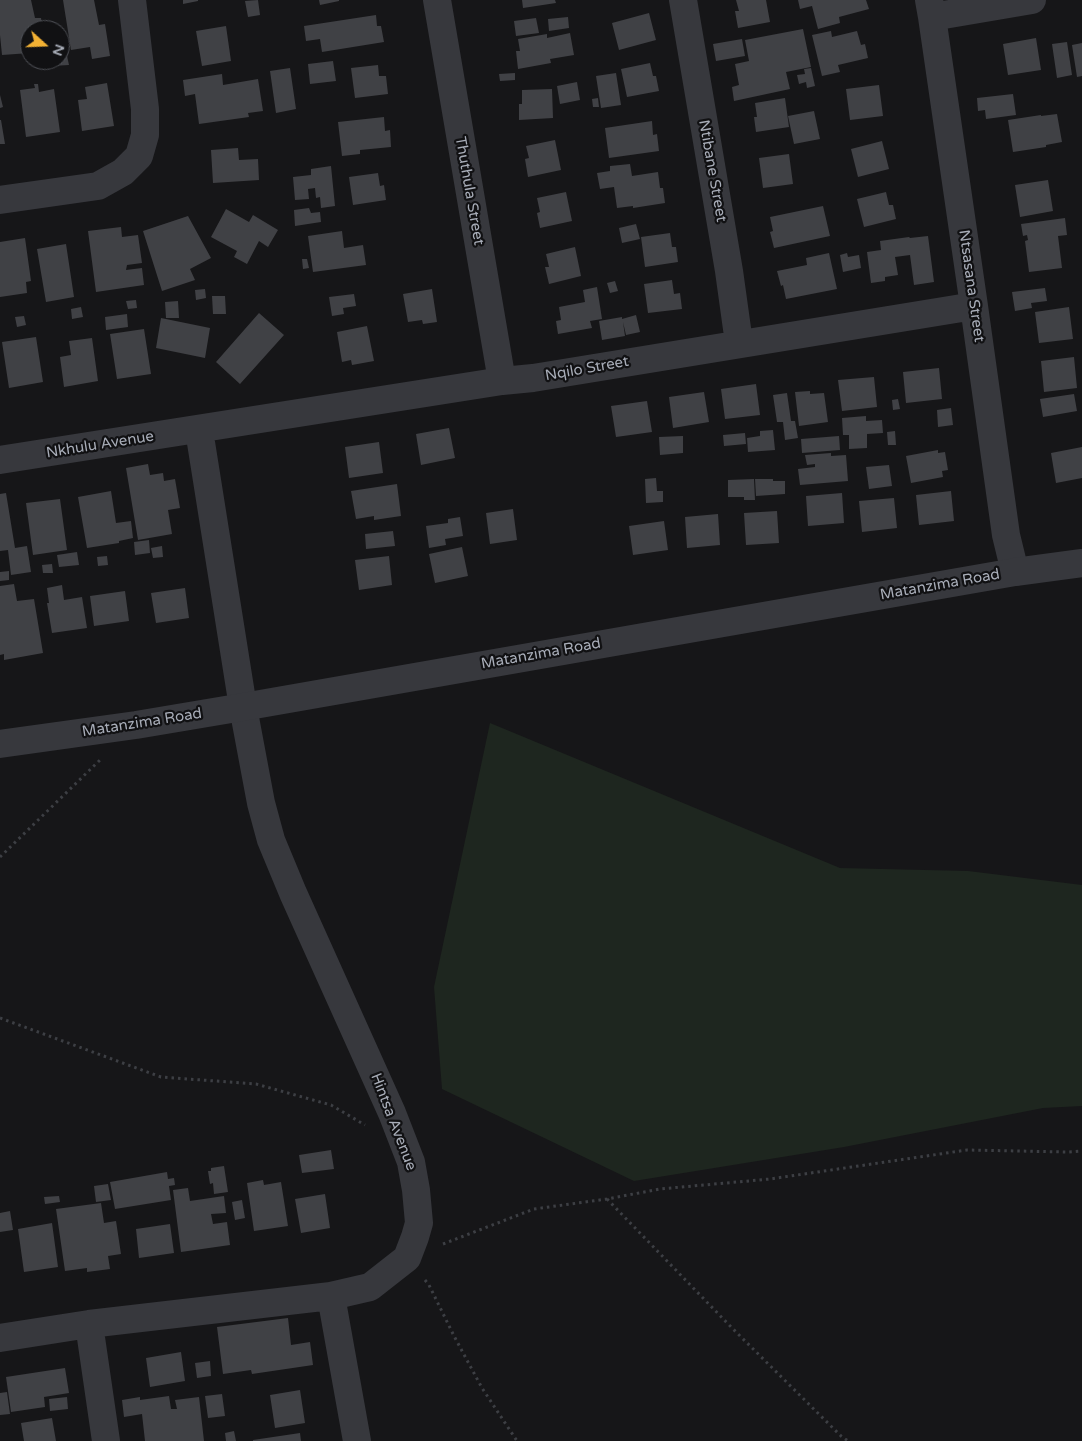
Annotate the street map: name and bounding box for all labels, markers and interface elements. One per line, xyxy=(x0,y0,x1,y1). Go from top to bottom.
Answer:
north arrow xyxy=(20,20,70,70)
text: N xyxy=(49,42,69,58)
street label: Ntibane Street xyxy=(694,118,730,224)
street label: Thuthula Street xyxy=(451,135,487,247)
street label: Ntsasana Street xyxy=(954,229,988,343)
street label: Nqilo Street xyxy=(544,353,630,385)
street label: Nkhulu Avenue xyxy=(45,428,155,462)
street label: Matanzima Road xyxy=(879,566,1001,604)
street label: Matanzima Road xyxy=(480,635,602,673)
street label: Matanzima Road xyxy=(81,705,203,741)
street label: Hintsa Avenue xyxy=(366,1071,420,1173)

